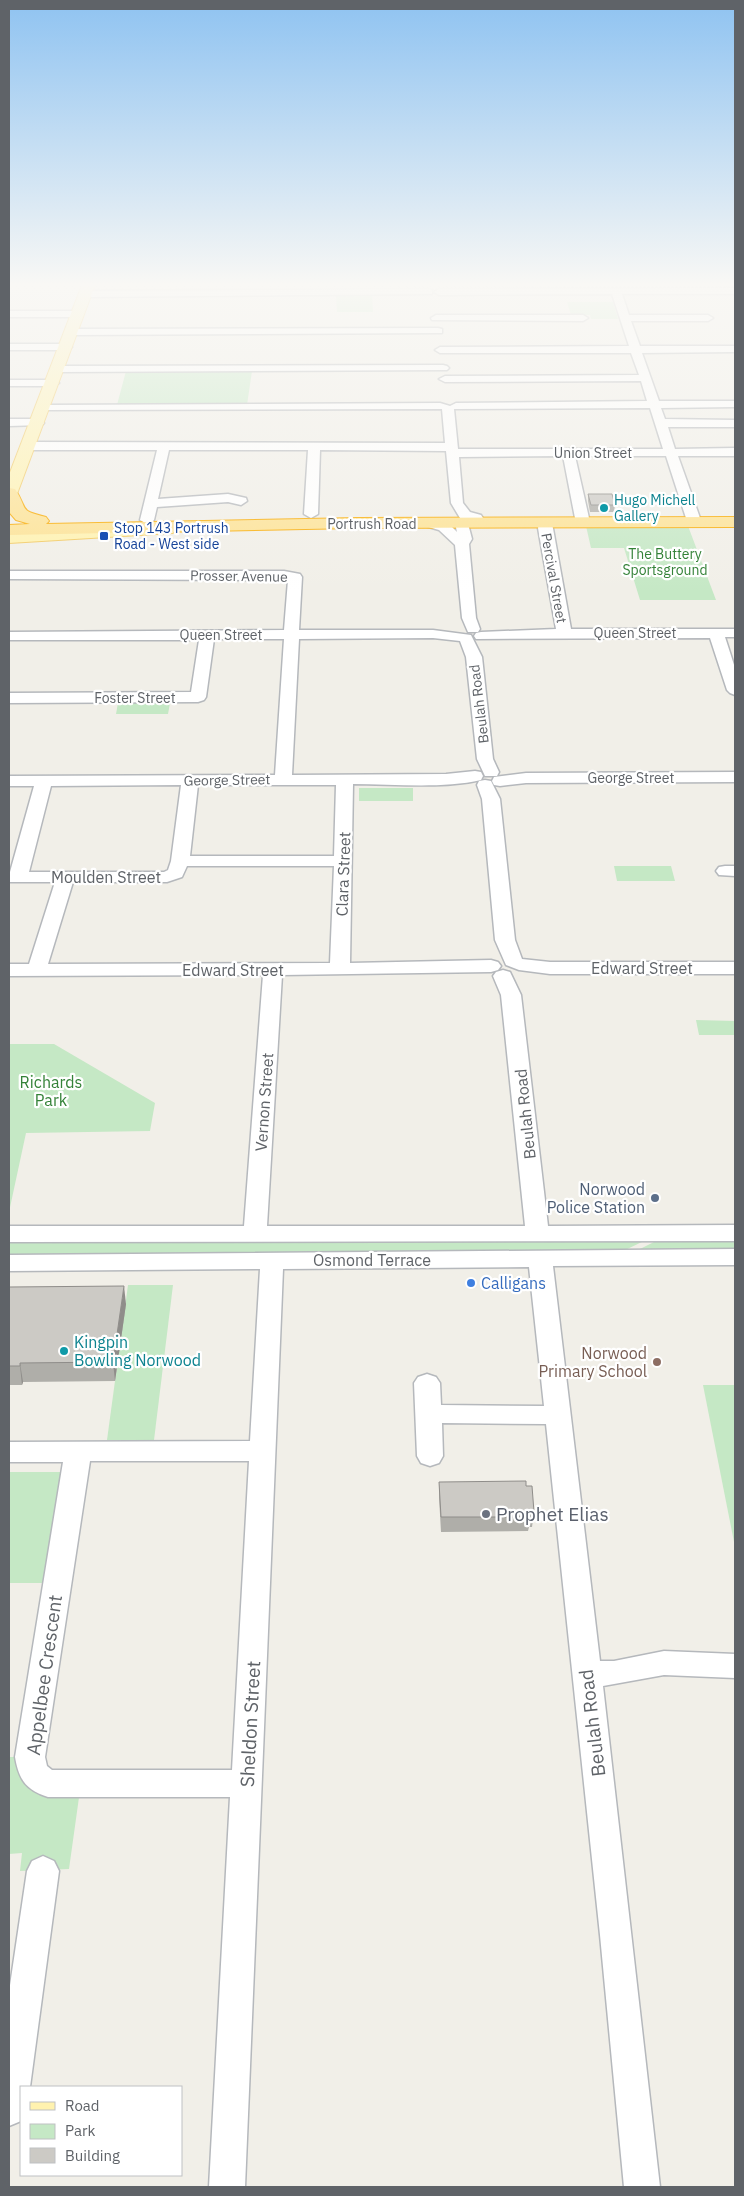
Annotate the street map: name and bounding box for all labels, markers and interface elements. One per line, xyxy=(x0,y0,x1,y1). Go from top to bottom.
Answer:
street label: Union Street xyxy=(554,444,632,462)
place label: Hugo Michell Gallery xyxy=(614,491,696,525)
marker: Hugo Michell Gallery xyxy=(598,502,610,514)
street label: Portrush Road xyxy=(327,515,417,533)
place label: Stop 143 Portrush Road - West side xyxy=(114,519,229,553)
marker: Stop 143 Portrush Road - West side xyxy=(98,530,110,542)
street label: Percival Street xyxy=(537,531,571,625)
park label: The Buttery Sportsground xyxy=(622,545,708,579)
street label: Prosser Avenue xyxy=(190,566,288,586)
street label: Queen Street xyxy=(594,624,677,642)
street label: Queen Street xyxy=(180,626,263,644)
street label: Beulah Road xyxy=(465,663,493,745)
street label: Foster Street xyxy=(94,689,176,707)
street label: George Street xyxy=(588,769,674,787)
street label: George Street xyxy=(183,770,271,790)
street label: Clara Street xyxy=(332,831,354,917)
street label: Moulden Street xyxy=(51,867,161,887)
street label: Edward Street xyxy=(591,958,693,978)
street label: Edward Street xyxy=(182,960,284,980)
street label: Vernon Street xyxy=(251,1052,277,1152)
street label: Beulah Road xyxy=(510,1068,540,1160)
park label: Richards Park xyxy=(20,1072,82,1110)
place label: Norwood Police Station xyxy=(547,1179,645,1217)
marker: Norwood Police Station xyxy=(649,1192,661,1204)
street label: Osmond Terrace xyxy=(313,1250,431,1270)
place label: Calligans xyxy=(481,1273,546,1293)
marker: Calligans xyxy=(465,1277,477,1289)
place label: Kingpin Bowling Norwood xyxy=(74,1332,201,1370)
place label: Norwood Primary School xyxy=(539,1343,647,1381)
marker: Kingpin Bowling Norwood xyxy=(58,1345,70,1357)
marker: Norwood Primary School xyxy=(651,1356,663,1368)
place label: Prophet Elias xyxy=(496,1502,609,1526)
marker: Prophet Elias xyxy=(480,1508,492,1520)
street label: Appelbee Crescent xyxy=(21,1593,67,1757)
street label: Sheldon Street xyxy=(235,1660,265,1788)
street label: Beulah Road xyxy=(574,1668,610,1778)
legend xyxy=(20,2086,182,2176)
text: Road xyxy=(65,2096,100,2115)
text: Park xyxy=(65,2121,95,2140)
text: Building xyxy=(65,2146,120,2165)

